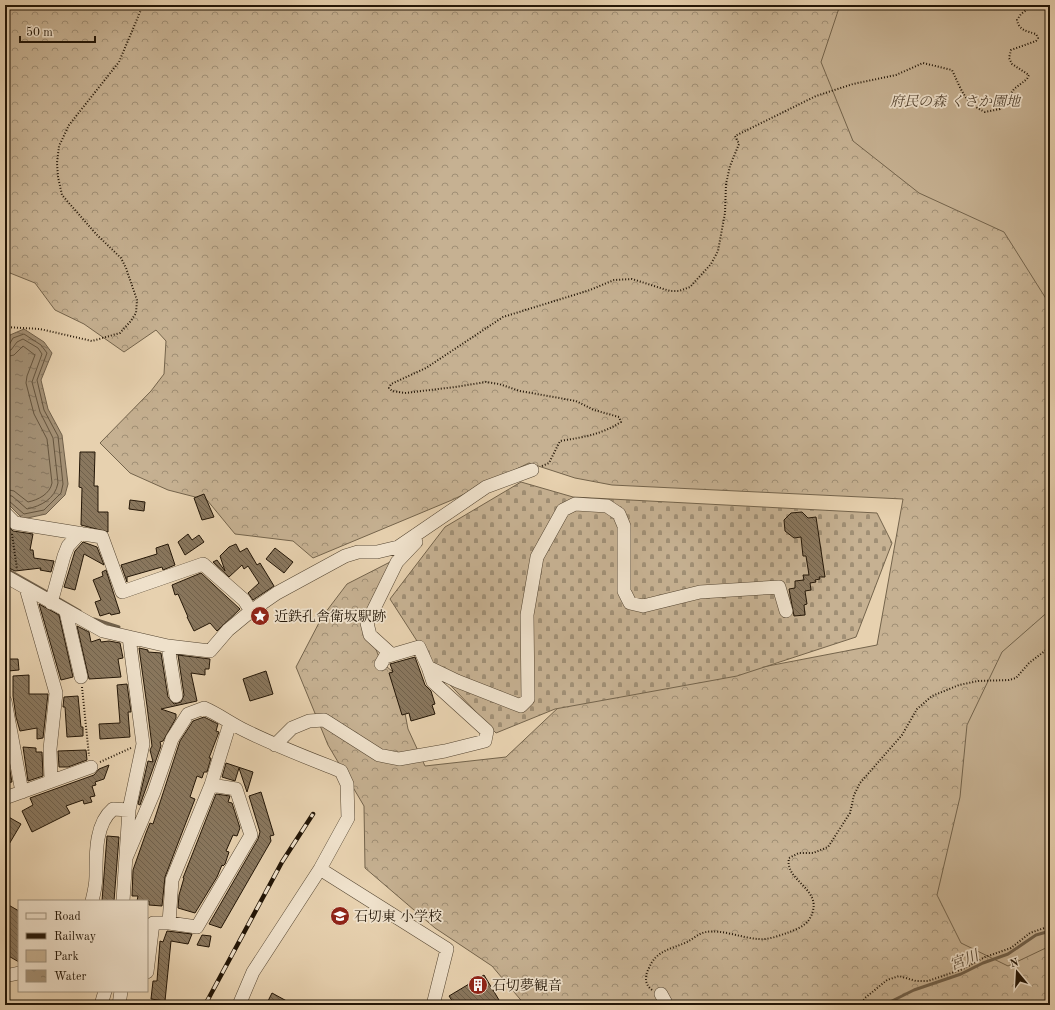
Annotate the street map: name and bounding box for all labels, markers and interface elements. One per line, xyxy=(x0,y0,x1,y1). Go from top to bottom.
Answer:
scale bar xyxy=(20,18,95,44)
text: 50 m xyxy=(26,26,53,39)
park label: 府民の森 くさか園地 xyxy=(890,94,1022,109)
place icon: 近鉄孔舎衛坂駅跡 xyxy=(249,605,271,627)
place label: 近鉄孔舎衛坂駅跡 xyxy=(274,609,386,624)
legend xyxy=(18,900,148,992)
school or university icon: 石切東 小学校 xyxy=(329,905,351,927)
place label: 石切東 小学校 xyxy=(354,909,442,924)
text: Road xyxy=(54,911,81,923)
text: Railway xyxy=(54,931,97,943)
water label: 宮川 xyxy=(947,946,983,974)
text: Park xyxy=(54,951,79,963)
north arrow xyxy=(997,952,1037,992)
text: N xyxy=(1009,957,1021,970)
text: Water xyxy=(54,971,87,983)
building icon: 石切夢観音 xyxy=(467,974,489,996)
place label: 石切夢観音 xyxy=(492,978,562,993)

